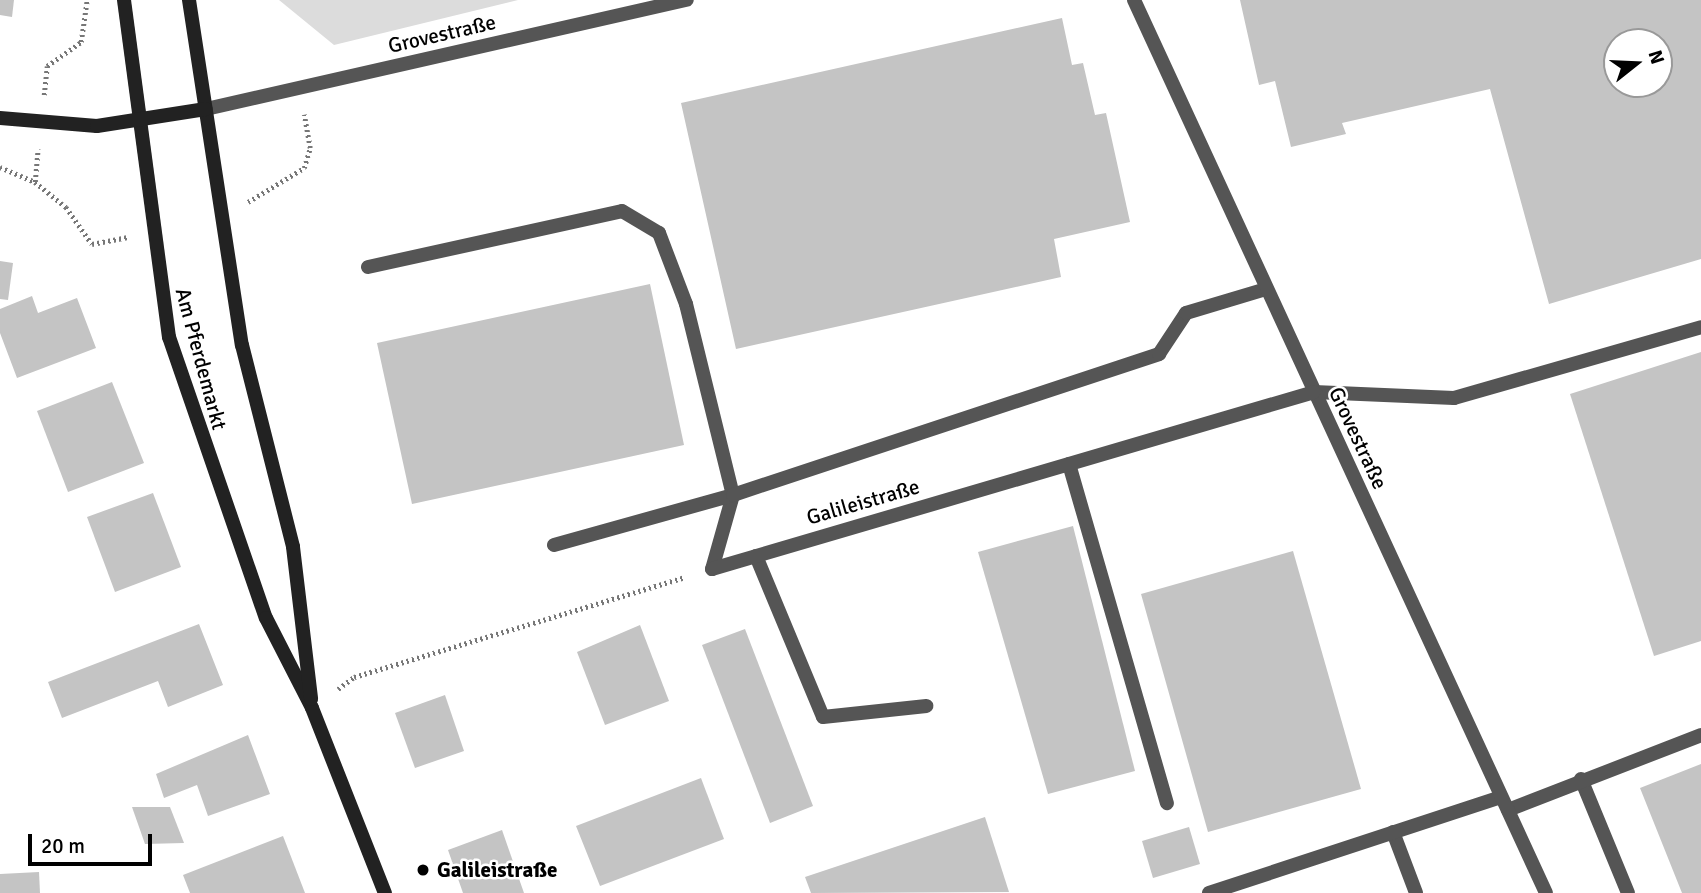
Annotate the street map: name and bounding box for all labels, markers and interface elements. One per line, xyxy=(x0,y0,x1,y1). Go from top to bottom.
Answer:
street label: Grovestraße xyxy=(386,9,498,59)
north arrow xyxy=(1603,28,1673,98)
text: N xyxy=(1643,47,1670,67)
street label: Am Pferdemarkt xyxy=(170,285,232,433)
street label: Grovestraße xyxy=(1323,383,1393,493)
street label: Galileistraße xyxy=(804,474,922,530)
scale bar xyxy=(32,820,156,864)
text: 20 m xyxy=(41,833,85,859)
place label: Galileistraße xyxy=(437,857,557,883)
marker: Galileistraße xyxy=(415,862,431,878)

